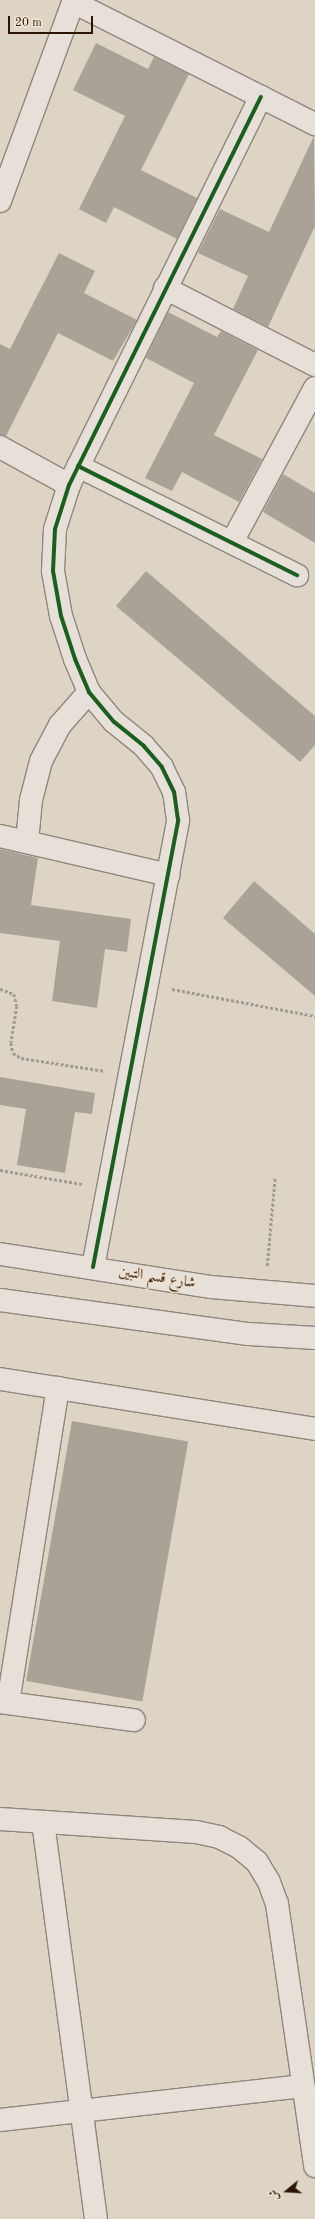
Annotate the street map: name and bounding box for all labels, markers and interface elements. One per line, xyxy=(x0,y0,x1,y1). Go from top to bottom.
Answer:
scale bar xyxy=(10,8,95,34)
text: 20 m xyxy=(15,17,42,29)
street label: شارع قسم التبين xyxy=(117,1263,197,1293)
north arrow xyxy=(267,2171,307,2211)
text: ش xyxy=(268,2188,282,2202)

